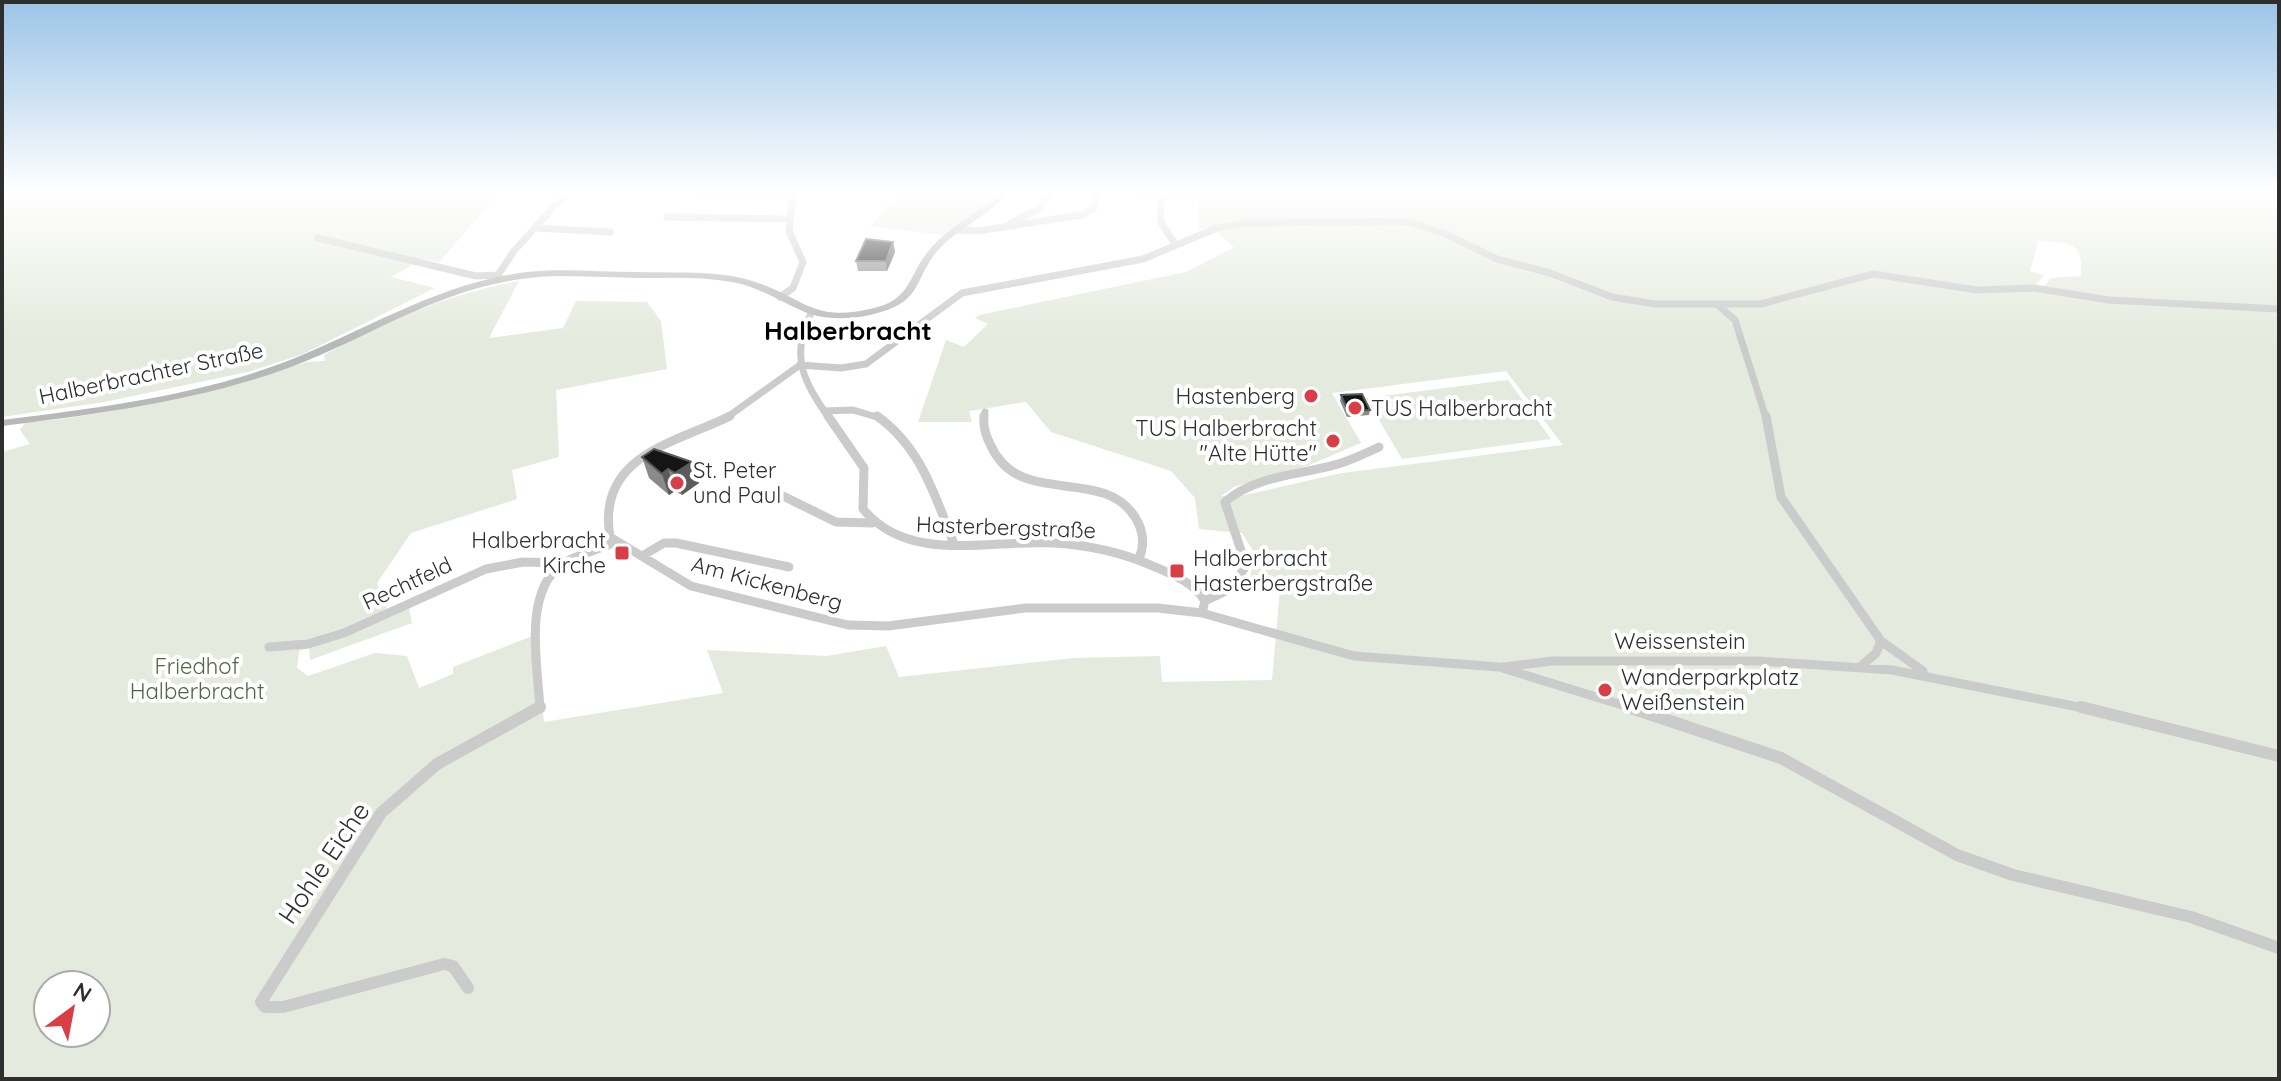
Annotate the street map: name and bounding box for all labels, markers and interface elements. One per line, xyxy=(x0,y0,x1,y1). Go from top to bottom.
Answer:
district label: Halberbracht xyxy=(764,314,932,347)
street label: Halberbrachter Straße xyxy=(36,336,266,410)
place label: Hastenberg xyxy=(1175,382,1295,410)
marker: Hastenberg xyxy=(1302,387,1320,405)
place label: TUS Halberbracht xyxy=(1371,394,1553,422)
marker: TUS Halberbracht xyxy=(1346,399,1364,417)
place label: TUS Halberbracht "Alte Hütte" xyxy=(1135,414,1317,467)
marker: TUS Halberbracht "Alte Hütte" xyxy=(1324,432,1342,450)
place label: St. Peter und Paul xyxy=(693,456,781,509)
marker: St. Peter und Paul xyxy=(668,474,686,492)
street label: Hasterbergstraße xyxy=(915,510,1097,544)
place label: Halberbracht Kirche xyxy=(471,526,606,579)
marker: Halberbracht Kirche xyxy=(613,544,631,562)
place label: Halberbracht Hasterbergstraße xyxy=(1193,544,1373,597)
street label: Am Kickenberg xyxy=(688,549,846,617)
street label: Rechtfeld xyxy=(358,550,456,616)
marker: Halberbracht Hasterbergstraße xyxy=(1168,562,1186,580)
street label: Weissenstein xyxy=(1614,627,1746,655)
park label: Friedhof Halberbracht xyxy=(130,652,264,705)
place label: Wanderparkplatz Weißenstein xyxy=(1621,663,1799,716)
marker: Wanderparkplatz Weißenstein xyxy=(1596,681,1614,699)
street label: Hohle Eiche xyxy=(271,795,376,930)
north arrow xyxy=(32,969,112,1049)
text: N xyxy=(68,976,97,1008)

